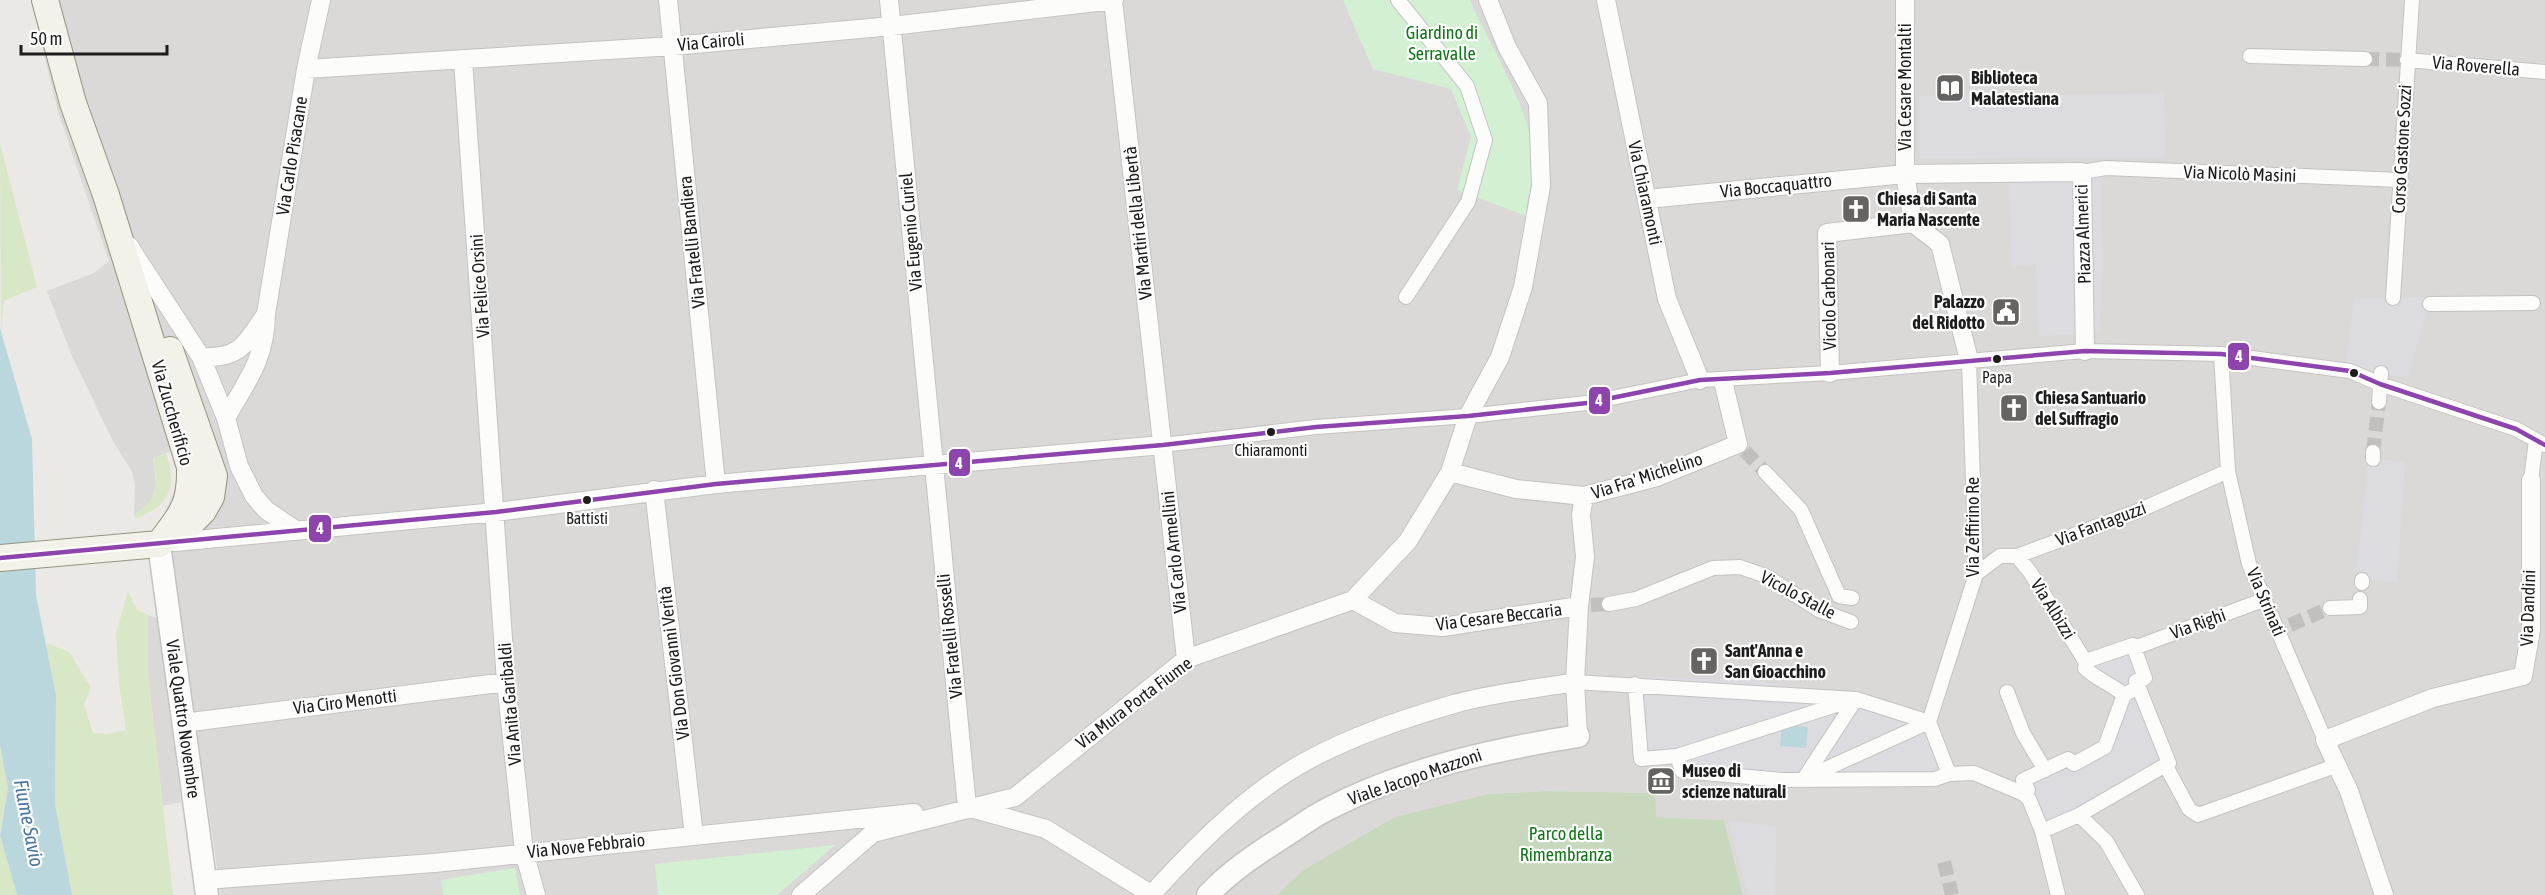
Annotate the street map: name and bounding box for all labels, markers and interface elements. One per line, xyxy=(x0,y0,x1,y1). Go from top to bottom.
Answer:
scale bar xyxy=(21,18,166,56)
park label: Giardino di Serravalle xyxy=(1406,22,1478,64)
street label: Via Cesare Montalti xyxy=(1894,23,1915,151)
text: 50 m xyxy=(30,28,62,49)
street label: Via Cairoli xyxy=(677,28,745,55)
street label: Via Roverella xyxy=(2431,51,2521,80)
place label: Biblioteca Malatestiana xyxy=(1971,67,2059,109)
library icon: Biblioteca Malatestiana xyxy=(1934,72,1966,104)
street label: Corso Gastone Sozzi xyxy=(2388,84,2415,214)
street label: Via Carlo Pisacane xyxy=(272,95,311,217)
street label: Via Chiaramonti xyxy=(1624,139,1667,247)
street label: Via Martiri della Libertà xyxy=(1119,145,1156,301)
street label: Via Nicolò Masini xyxy=(2183,161,2297,186)
street label: Via Boccaquattro xyxy=(1719,169,1833,202)
street label: Via Eugenio Curiel xyxy=(895,172,926,292)
street label: Via Fratelli Bandiera xyxy=(674,175,709,309)
street label: Piazza Almerici xyxy=(2070,184,2095,284)
place label: Chiesa di Santa Maria Nascente xyxy=(1877,188,1980,230)
church icon: Chiesa di Santa Maria Nascente xyxy=(1840,193,1872,225)
street label: Via Felice Orsini xyxy=(465,233,494,339)
street label: Vicolo Carbonari xyxy=(1817,241,1840,351)
place label: Palazzo del Ridotto xyxy=(1912,291,1985,333)
public building icon: Palazzo del Ridotto xyxy=(1990,296,2022,328)
line badge: 4 xyxy=(2227,342,2250,371)
text: 4 xyxy=(2234,347,2243,365)
marker: Papa xyxy=(1991,353,2003,365)
street label: Via Zuccherificio xyxy=(147,358,198,468)
unlabelled marker xyxy=(2348,367,2360,379)
place label: Papa xyxy=(1982,368,2012,387)
line badge: 4 xyxy=(1588,386,1611,415)
place label: Chiesa Santuario del Suffragio xyxy=(2035,387,2146,429)
text: 4 xyxy=(1594,391,1603,409)
church icon: Chiesa Santuario del Suffragio xyxy=(1998,392,2030,424)
marker: Chiaramonti xyxy=(1265,426,1277,438)
place label: Chiaramonti xyxy=(1234,441,1308,459)
line badge: 4 xyxy=(948,448,971,477)
street label: Via Fra' Michelino xyxy=(1589,448,1705,503)
text: 4 xyxy=(954,454,963,472)
street label: Via Zeffirino Re xyxy=(1962,477,1983,577)
street label: Via Carlo Armellini xyxy=(1157,490,1190,614)
marker: Battisti xyxy=(581,494,593,506)
street label: Via Fantaguzzi xyxy=(2053,497,2149,550)
place label: Battisti xyxy=(566,509,608,527)
line badge: 4 xyxy=(308,514,332,543)
text: 4 xyxy=(315,519,324,537)
street label: Via Strinati xyxy=(2243,564,2290,639)
street label: Vicolo Stalle xyxy=(1757,566,1839,623)
street label: Via Dandini xyxy=(2516,569,2539,647)
street label: Via Fratelli Rosselli xyxy=(933,573,966,699)
street label: Via Albizzi xyxy=(2027,575,2080,643)
street label: Via Don Giovanni Verità xyxy=(654,585,693,741)
street label: Via Cesare Beccaria xyxy=(1435,598,1563,635)
street label: Via Righi xyxy=(2167,604,2228,643)
street label: Viale Quattro Novembre xyxy=(162,638,205,800)
place label: Sant'Anna e San Gioacchino xyxy=(1725,640,1826,682)
street label: Via Anita Garibaldi xyxy=(494,642,525,766)
church icon: Sant'Anna e San Gioacchino xyxy=(1688,645,1720,677)
street label: Via Mura Porta Fiume xyxy=(1072,652,1196,753)
street label: Via Ciro Menotti xyxy=(292,685,398,718)
street label: Viale Jacopo Mazzoni xyxy=(1345,744,1484,809)
place label: Museo di scienze naturali xyxy=(1682,760,1786,802)
museum icon: Museo di scienze naturali xyxy=(1645,765,1677,797)
water label: Fiume Savio xyxy=(10,777,49,869)
park label: Parco della Rimembranza xyxy=(1520,823,1612,865)
street label: Via Nove Febbraio xyxy=(526,829,646,862)

